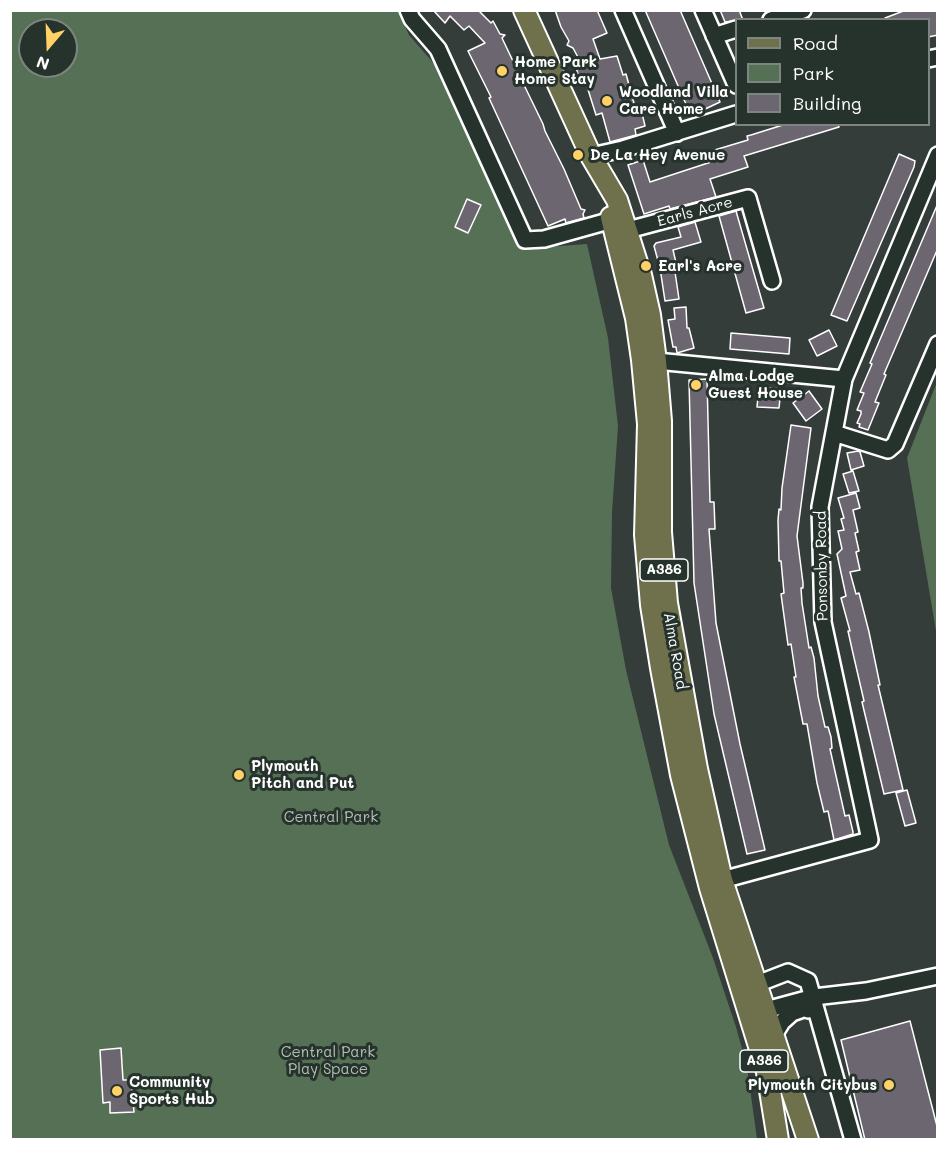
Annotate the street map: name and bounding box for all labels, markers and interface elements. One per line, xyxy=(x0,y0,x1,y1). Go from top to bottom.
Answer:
north arrow xyxy=(18,18,78,78)
legend xyxy=(735,18,930,126)
text: Road xyxy=(793,31,838,55)
text: N xyxy=(33,52,52,76)
place label: Home Park Home Stay xyxy=(514,53,597,88)
text: Park xyxy=(793,61,834,85)
marker: Home Park Home Stay xyxy=(495,64,509,78)
place label: Woodland Villa Care Home xyxy=(619,83,729,118)
text: Building xyxy=(793,91,861,115)
marker: Woodland Villa Care Home xyxy=(600,94,614,108)
place label: De La Hey Avenue xyxy=(590,146,725,164)
marker: De La Hey Avenue xyxy=(571,148,585,162)
street label: Earls Acre xyxy=(655,193,735,231)
place label: Earl's Acre xyxy=(658,257,742,275)
marker: Earl's Acre xyxy=(639,259,653,273)
place label: Alma Lodge Guest House xyxy=(708,367,803,402)
marker: Alma Lodge Guest House xyxy=(689,378,703,392)
street label: Ponsonby Road xyxy=(812,511,832,621)
road number: A386 xyxy=(640,559,688,581)
street label: Alma Road xyxy=(659,611,691,691)
place label: Plymouth Pitch and Put xyxy=(251,757,354,792)
marker: Plymouth Pitch and Put xyxy=(232,768,246,782)
park label: Central Park xyxy=(284,808,378,826)
park label: Central Park Play Space xyxy=(281,1043,375,1078)
road number: A386 xyxy=(740,1050,788,1072)
place label: Community Sports Hub xyxy=(129,1073,215,1108)
place label: Plymouth Citybus xyxy=(748,1076,877,1094)
marker: Plymouth Citybus xyxy=(882,1078,896,1092)
marker: Community Sports Hub xyxy=(110,1084,124,1098)

